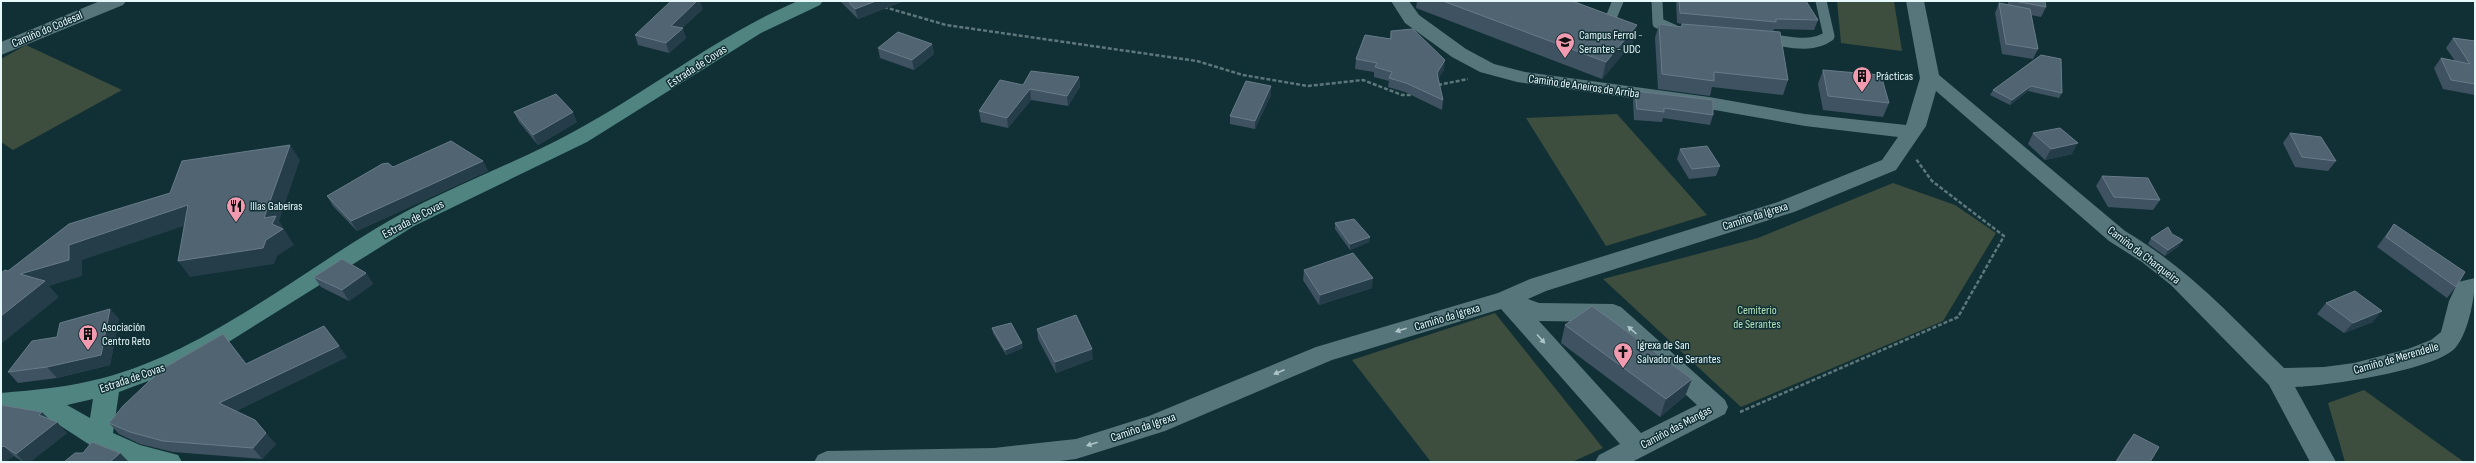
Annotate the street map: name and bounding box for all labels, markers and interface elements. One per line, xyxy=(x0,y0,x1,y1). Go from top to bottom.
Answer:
street label: Camiño do Codesal xyxy=(9,8,85,51)
place label: Campus Ferrol - Serantes - UDC xyxy=(1579,28,1643,57)
school or university icon: Campus Ferrol - Serantes - UDC xyxy=(1554,31,1576,59)
street label: Estrada de Covas xyxy=(665,42,730,91)
building icon: Prácticas xyxy=(1851,65,1873,93)
place label: Prácticas xyxy=(1876,69,1913,84)
street label: Camiño de Aneiros de Arriba xyxy=(1528,71,1641,102)
restaurant icon: Illas Gabeiras xyxy=(225,195,247,223)
street label: Estrada de Covas xyxy=(380,197,447,242)
place label: Illas Gabeiras xyxy=(250,199,303,214)
street label: Camiño da Igrexa xyxy=(1721,199,1790,234)
street label: Camiño da Charqueira xyxy=(2104,223,2183,288)
street label: Camiño da Igrexa xyxy=(1412,300,1482,335)
park label: Cemiterio de Serantes xyxy=(1733,303,1781,332)
place label: Asociación Centro Reto xyxy=(101,320,150,349)
building icon: Asociación Centro Reto xyxy=(77,323,99,351)
one-way arrow xyxy=(1627,325,1637,335)
one-way arrow xyxy=(1395,327,1407,333)
one-way arrow xyxy=(1537,333,1546,344)
place label: Igrexa de San Salvador de Serantes xyxy=(1637,338,1721,367)
street label: Camiño de Merendelle xyxy=(2352,339,2441,378)
church icon: Igrexa de San Salvador de Serantes xyxy=(1612,341,1634,369)
street label: Estrada de Covas xyxy=(98,360,167,397)
one-way arrow xyxy=(1272,370,1284,376)
street label: Camiño das Mangas xyxy=(1638,402,1714,452)
street label: Camiño da Igrexa xyxy=(1109,409,1178,446)
one-way arrow xyxy=(1086,441,1098,447)

